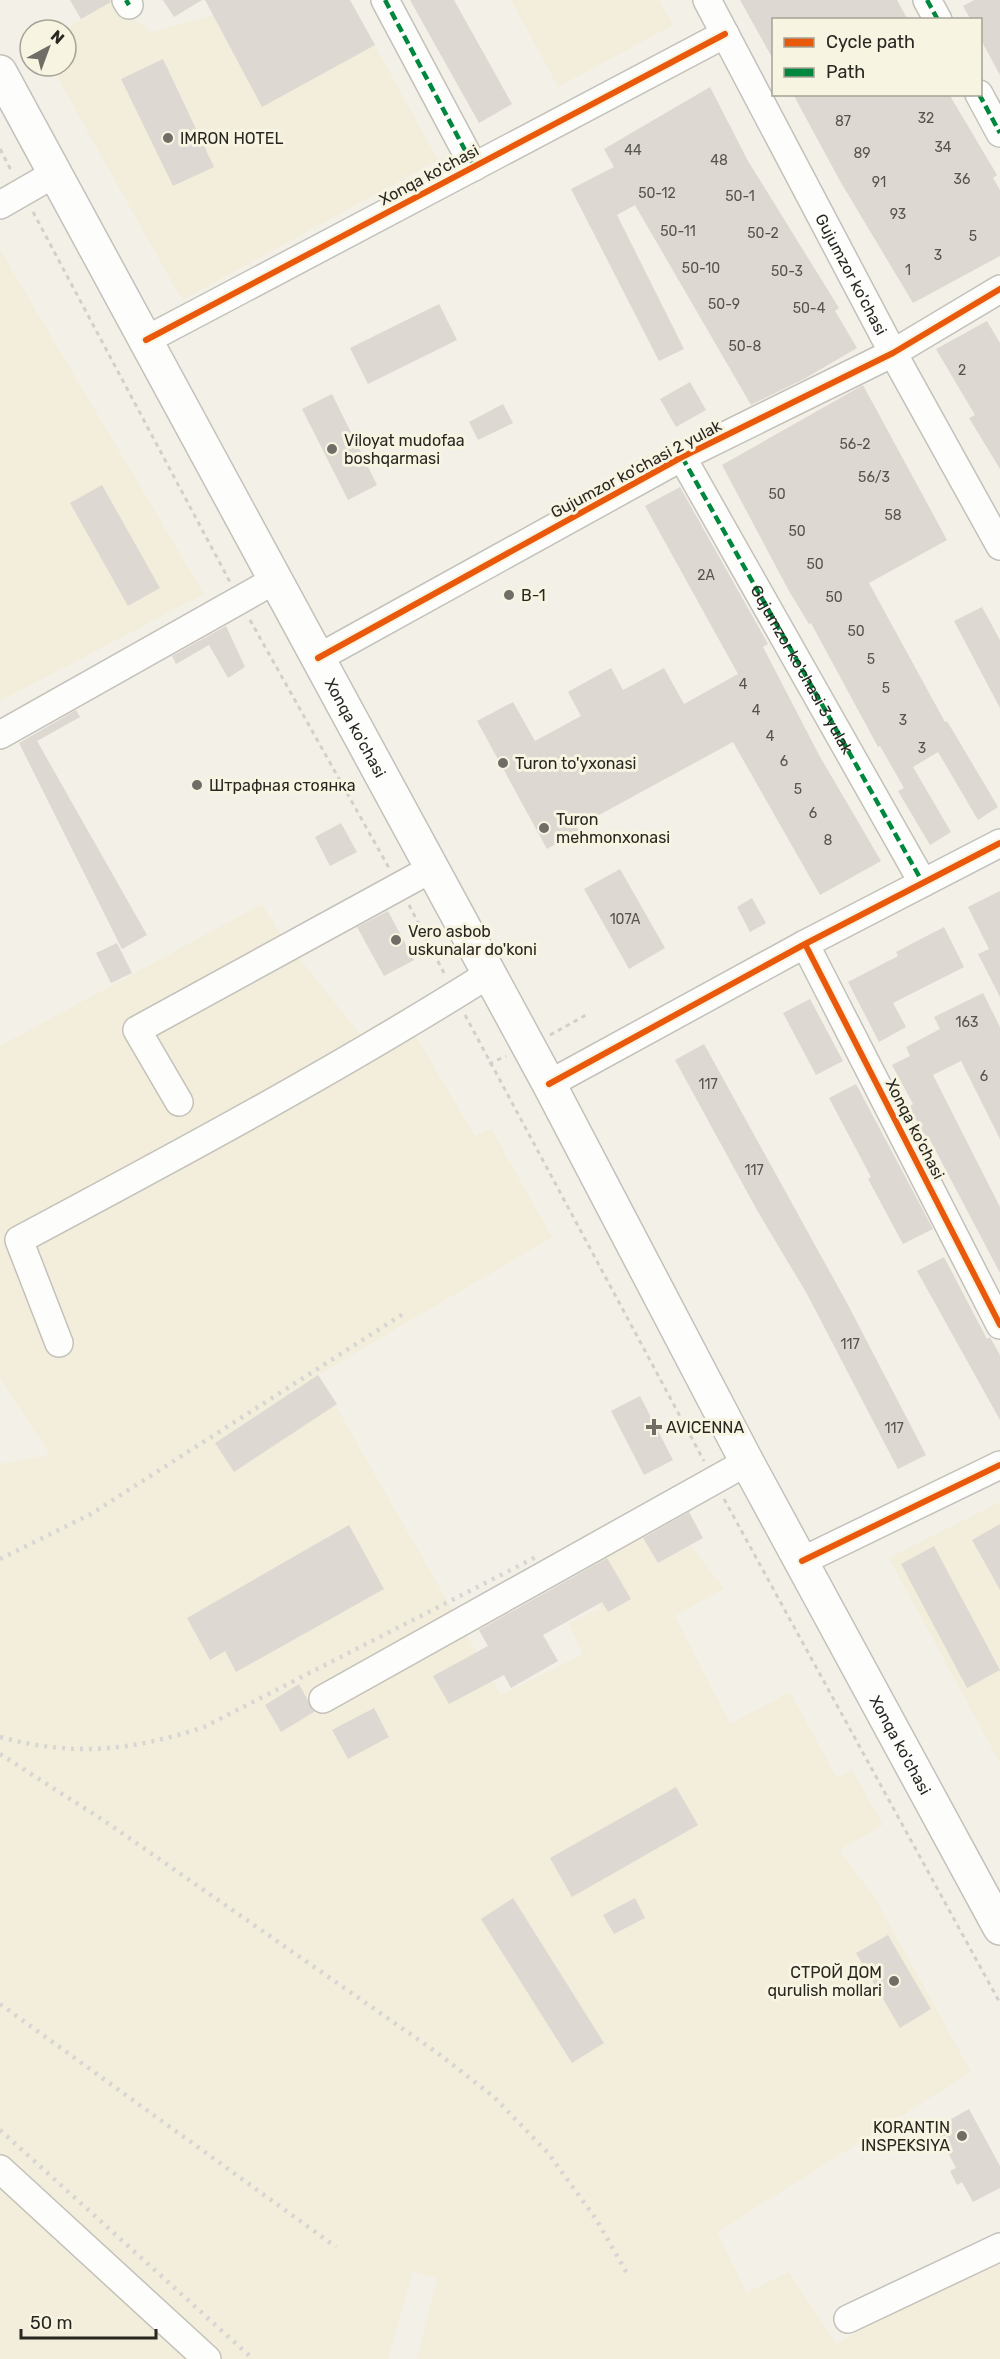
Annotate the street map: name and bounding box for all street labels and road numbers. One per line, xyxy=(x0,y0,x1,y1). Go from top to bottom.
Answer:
street label: Xonqa ko'chasi xyxy=(376,141,482,209)
street label: Gujumzor ko'chasi xyxy=(812,210,891,338)
street label: Gujumzor ko'chasi 2 yulak xyxy=(547,416,725,522)
street label: Gujumzor ko'chasi 3 yulak xyxy=(747,582,858,758)
street label: Xonqa ko'chasi xyxy=(321,675,390,781)
street label: Xonqa ko'chasi xyxy=(882,1076,948,1182)
street label: Xonqa ko'chasi xyxy=(866,1692,935,1798)

